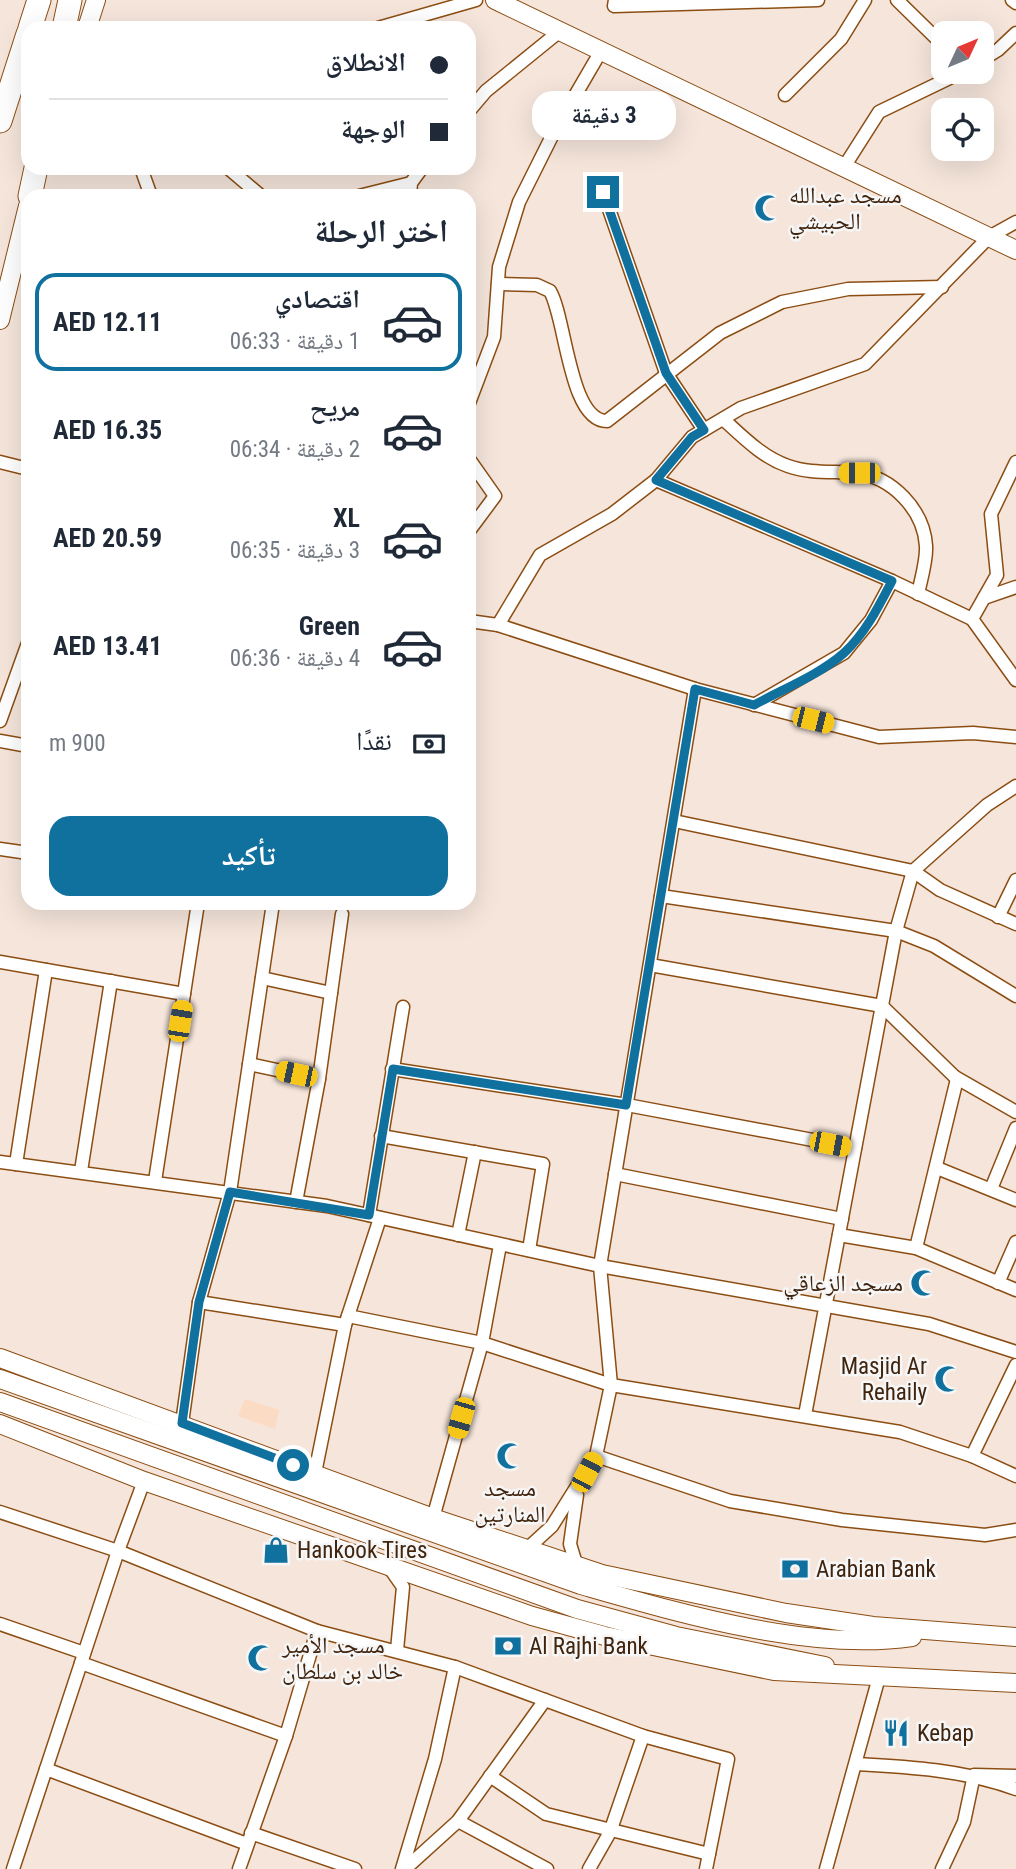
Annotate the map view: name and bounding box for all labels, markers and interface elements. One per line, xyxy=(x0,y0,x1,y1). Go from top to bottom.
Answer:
north arrow xyxy=(931,21,994,84)
map controls xyxy=(931,21,994,161)
text: الانطلاق xyxy=(326,47,406,77)
callout: 3 دقيقة xyxy=(531,90,675,140)
button: locate xyxy=(931,98,994,161)
text: 3 دقيقة xyxy=(571,102,637,129)
text: الوجهة xyxy=(341,114,406,144)
route end xyxy=(587,176,619,208)
place label: مسجد عبدالله الحبيشي xyxy=(789,182,902,239)
mosque icon: مسجد عبدالله الحبيشي xyxy=(753,193,783,223)
text: اختر الرحلة xyxy=(314,212,448,250)
text: اقتصادي xyxy=(275,284,360,314)
icon: car xyxy=(381,291,444,354)
text: AED 12.11 xyxy=(53,307,162,337)
text: 1 دقيقة · 06:33 xyxy=(230,328,360,355)
text: مريح xyxy=(310,392,360,422)
icon: car xyxy=(381,399,444,462)
text: AED 16.35 xyxy=(53,415,162,445)
text: 2 دقيقة · 06:34 xyxy=(230,436,360,463)
car xyxy=(839,463,881,484)
text: XL xyxy=(333,503,360,533)
icon: car xyxy=(381,507,444,570)
text: AED 20.59 xyxy=(53,523,162,553)
text: 3 دقيقة · 06:35 xyxy=(230,537,360,564)
text: Green xyxy=(299,611,360,641)
icon: car xyxy=(381,615,444,678)
text: AED 13.41 xyxy=(53,631,162,661)
text: 4 دقيقة · 06:36 xyxy=(230,645,360,672)
car xyxy=(791,705,836,735)
icon: cash xyxy=(410,725,448,763)
text: نقدًا xyxy=(356,726,392,756)
text: 900 m xyxy=(49,730,106,757)
button: تأكيد xyxy=(49,816,448,896)
car xyxy=(167,999,194,1043)
car xyxy=(274,1059,319,1089)
car xyxy=(808,1130,853,1158)
mosque icon: مسجد الزعاقي xyxy=(909,1268,939,1298)
place label: مسجد الزعاقي xyxy=(783,1270,903,1301)
place label: Masjid Ar Rehaily xyxy=(841,1353,927,1406)
mosque icon: Masjid Ar Rehaily xyxy=(933,1364,963,1394)
car xyxy=(446,1395,477,1441)
mosque icon: مسجد المنارتين xyxy=(495,1441,525,1471)
route start xyxy=(277,1449,309,1481)
car xyxy=(568,1449,607,1495)
place label: مسجد المنارتين xyxy=(475,1475,545,1528)
shop icon: Hankook Tires xyxy=(261,1535,291,1565)
place label: Hankook Tires xyxy=(297,1537,427,1564)
bank icon: Arabian Bank xyxy=(780,1554,810,1584)
place label: Arabian Bank xyxy=(816,1556,937,1583)
bank icon: Al Rajhi Bank xyxy=(493,1631,523,1661)
place label: مسجد الأمير خالد بن سلطان xyxy=(281,1632,403,1685)
place label: Al Rajhi Bank xyxy=(529,1633,649,1660)
mosque icon: مسجد الأمير خالد بن سلطان xyxy=(246,1643,276,1673)
restaurant icon: Kebap xyxy=(881,1718,911,1748)
place label: Kebap xyxy=(917,1720,974,1747)

